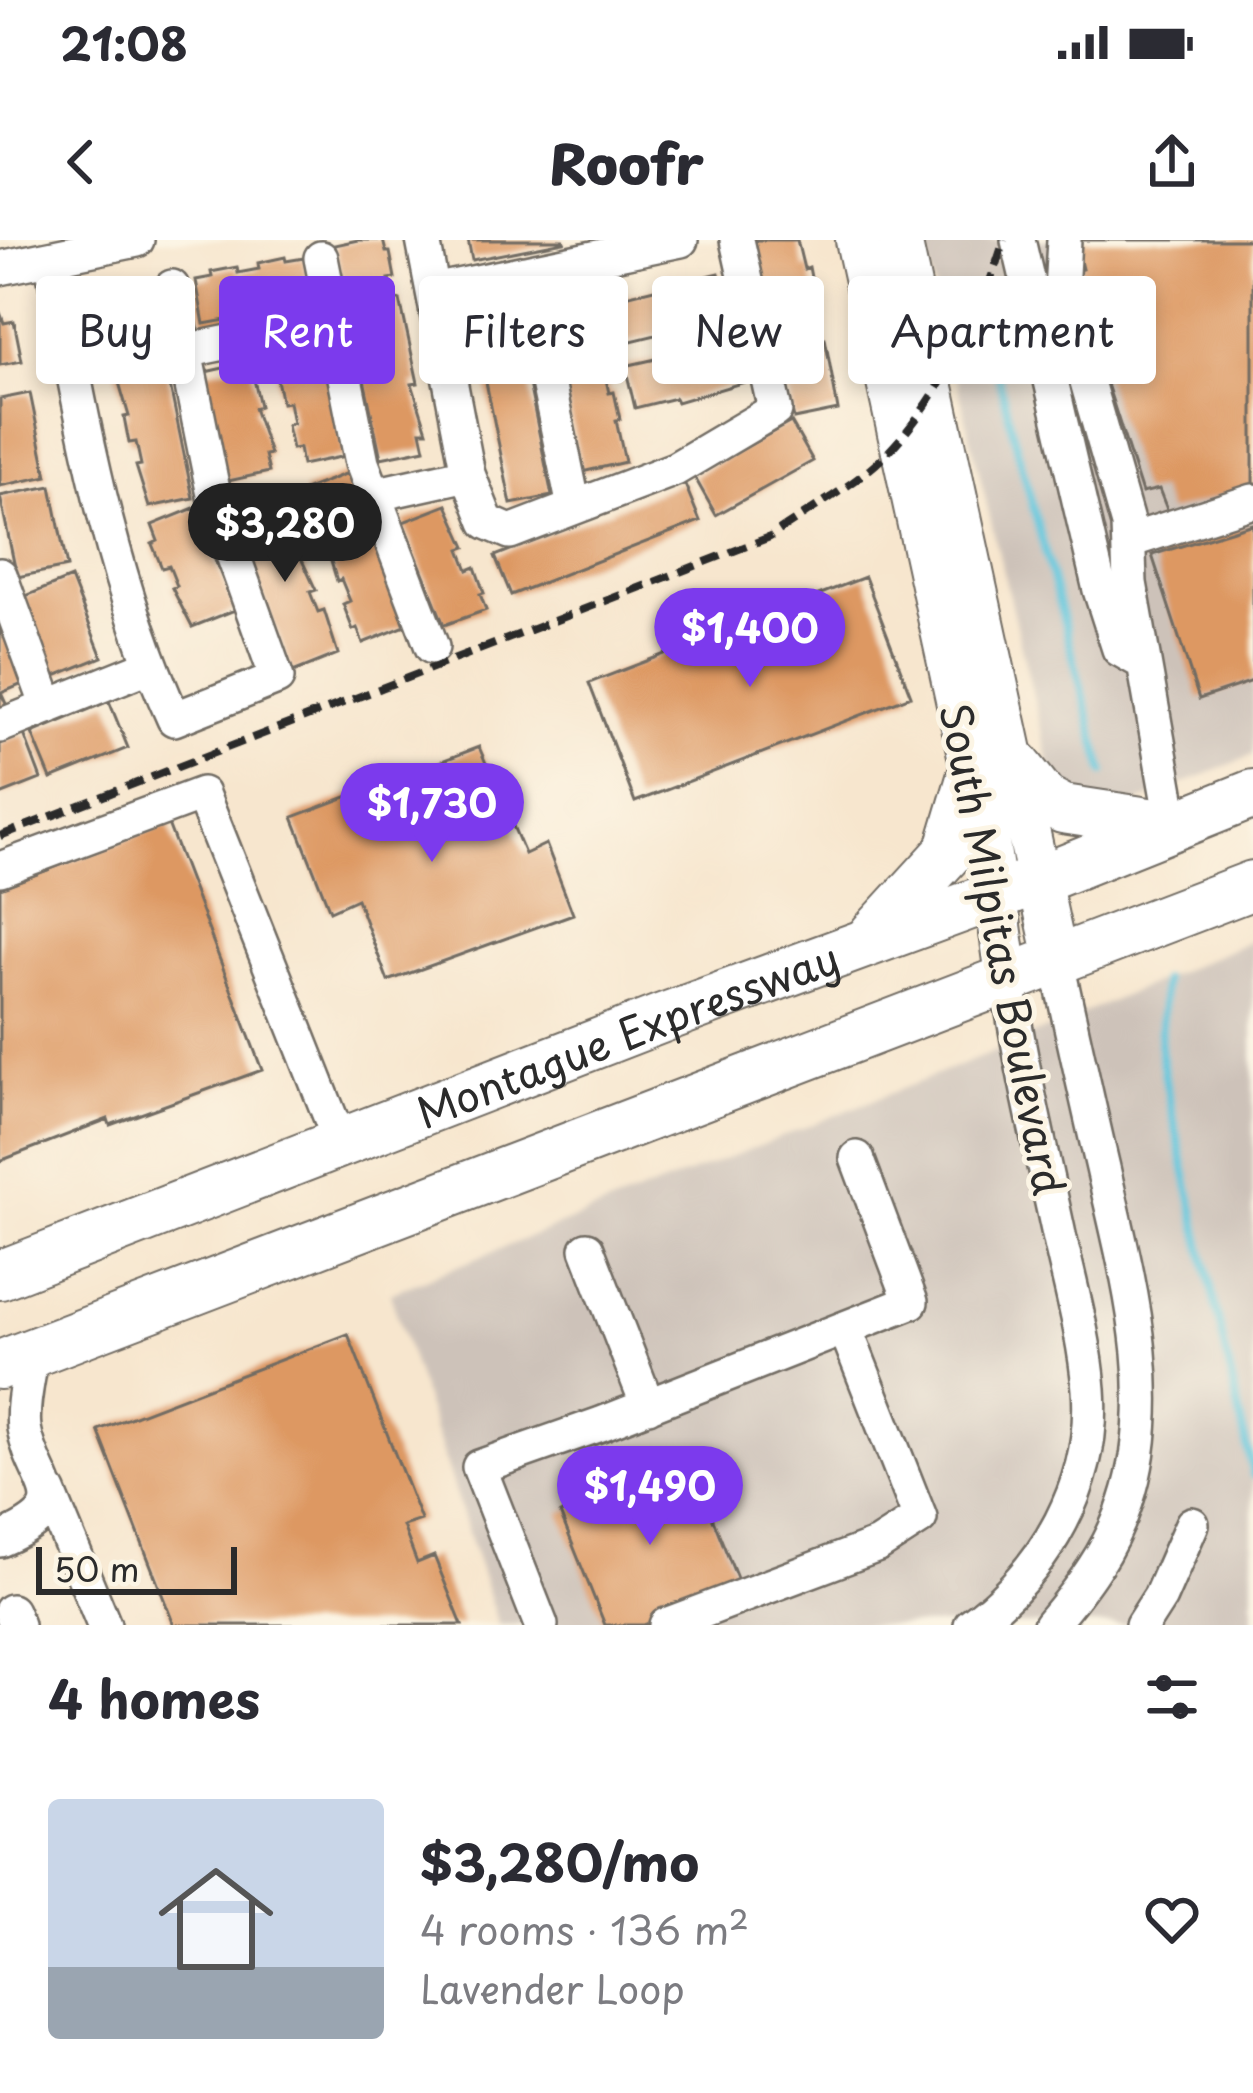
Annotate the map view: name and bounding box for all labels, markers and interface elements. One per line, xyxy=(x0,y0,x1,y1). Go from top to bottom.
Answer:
text: 21:08 xyxy=(60,8,188,76)
text: Roofr xyxy=(549,122,704,203)
icon: back xyxy=(48,129,114,195)
icon: share xyxy=(1139,129,1205,195)
chip: Buy xyxy=(36,276,195,384)
chip: Rent xyxy=(219,276,395,384)
chip: Filters xyxy=(419,276,628,384)
chip: New xyxy=(652,276,824,384)
chip: Apartment xyxy=(848,276,1156,384)
pin: $3,280 xyxy=(187,483,383,585)
text: $3,280 xyxy=(215,492,355,551)
pin: $1,400 xyxy=(652,588,848,690)
text: $1,400 xyxy=(681,597,819,656)
street label: South Milpitas Boulevard xyxy=(925,698,1083,1200)
pin: $1,730 xyxy=(334,763,530,865)
text: $1,730 xyxy=(367,772,497,831)
street label: Montague Expressway xyxy=(407,925,847,1142)
pin: $1,490 xyxy=(552,1446,748,1548)
text: $1,490 xyxy=(584,1455,716,1514)
scale bar xyxy=(36,1541,237,1594)
text: 50 m xyxy=(54,1543,140,1593)
text: 4 homes xyxy=(48,1659,260,1736)
icon: filters xyxy=(1139,1664,1205,1730)
text: $3,280/mo xyxy=(420,1822,699,1899)
icon: home xyxy=(144,1847,288,1991)
icon: heart xyxy=(1139,1886,1205,1952)
text: 4 rooms · 136 m² xyxy=(420,1899,749,1958)
text: Lavender Loop xyxy=(420,1958,685,2017)

